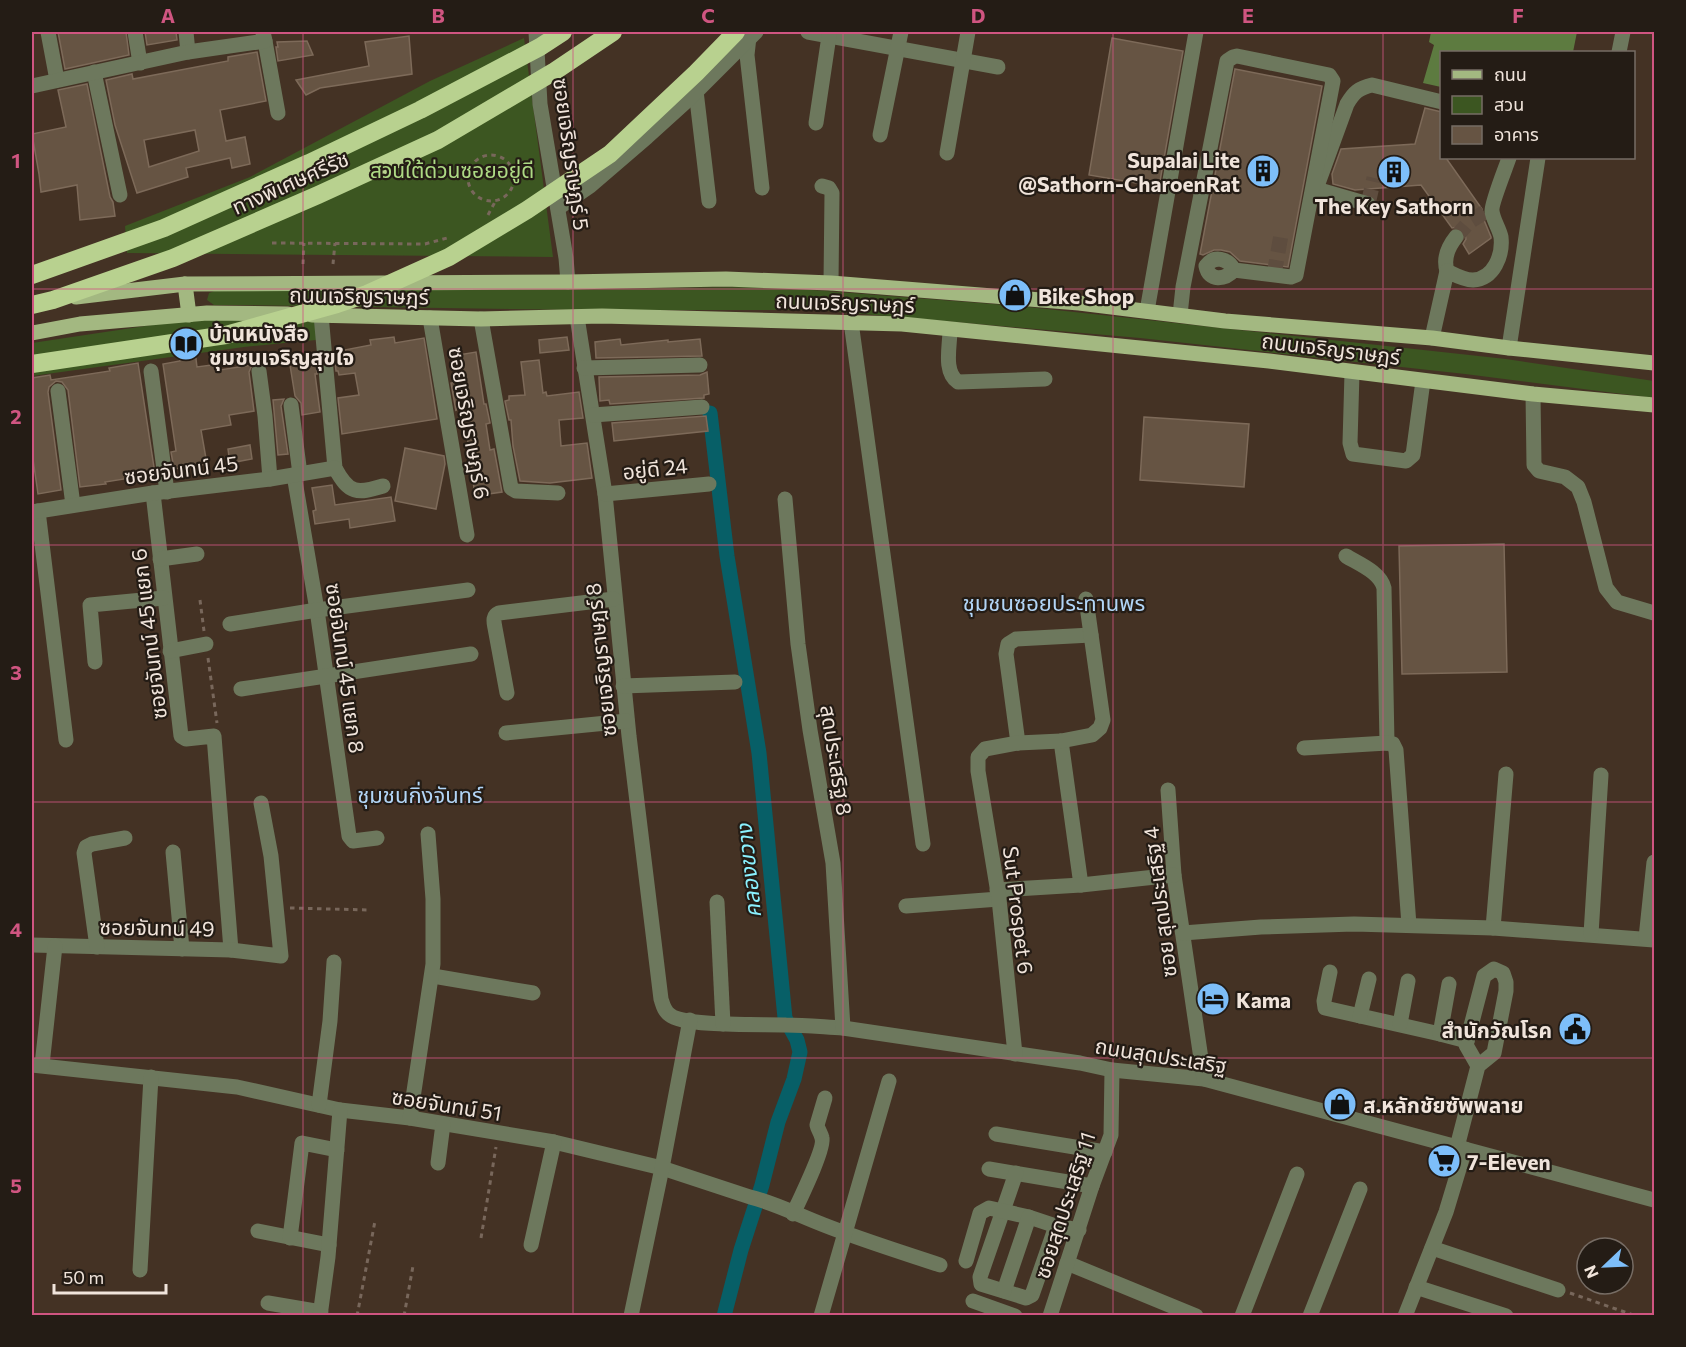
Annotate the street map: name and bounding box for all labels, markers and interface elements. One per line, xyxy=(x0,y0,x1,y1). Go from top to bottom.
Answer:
text: A xyxy=(161,3,175,27)
text: B xyxy=(431,3,445,27)
text: C xyxy=(701,3,715,27)
text: D xyxy=(971,3,985,27)
text: E xyxy=(1242,3,1254,27)
text: F xyxy=(1512,3,1524,27)
legend xyxy=(1440,51,1635,159)
text: ถนน xyxy=(1494,63,1527,85)
street label: ซอยเจริญราษฎร์ 5 xyxy=(549,76,595,232)
text: สวน xyxy=(1494,93,1524,115)
text: อาคาร xyxy=(1494,123,1539,145)
street label: ทางพิเศษศรีรัช xyxy=(228,145,352,219)
place label: Supalai Lite @Sathorn-CharoenRat xyxy=(1018,147,1240,196)
text: 1 xyxy=(11,148,21,172)
building icon: Supalai Lite @Sathorn-CharoenRat xyxy=(1245,153,1281,189)
building icon: The Key Sathorn xyxy=(1376,154,1412,190)
park label: สวนใต้ด่วนซอยอยู่ดี xyxy=(370,157,534,184)
place label: The Key Sathorn xyxy=(1315,193,1473,218)
shop icon: Bike Shop xyxy=(997,277,1033,313)
street label: ถนนเจริญราษฎร์ xyxy=(289,281,430,309)
place label: Bike Shop xyxy=(1038,283,1134,308)
street label: ถนนเจริญราษฎร์ xyxy=(775,287,916,317)
place label: บ้านหนังสือ ชุมชนเจริญสุขใจ xyxy=(209,320,354,371)
library icon: บ้านหนังสือ ชุมชนเจริญสุขใจ xyxy=(168,326,204,362)
street label: ถนนเจริญราษฎร์ xyxy=(1260,327,1403,369)
street label: ซอยเจริญราษฎร์ 6 xyxy=(444,345,496,501)
text: 2 xyxy=(10,404,22,428)
street label: ซอยจันทน์ 45 xyxy=(123,450,239,488)
street label: อยู่ดี 24 xyxy=(621,452,689,486)
street label: ซอยจันทน์ 45 แยก 6 xyxy=(125,547,171,721)
street label: ซอยจันทน์ 45 แยก 8 xyxy=(322,581,370,755)
street label: ซอยเจริญราษฎร์ 8 xyxy=(580,582,620,738)
district label: ชุมชนซอยประทานพร xyxy=(963,589,1145,617)
text: 3 xyxy=(10,660,22,684)
street label: สุดประเสริฐ 8 xyxy=(814,703,858,817)
district label: ชุมชนกิ่งจันทร์ xyxy=(357,781,484,809)
water label: คลองขวาง xyxy=(730,822,766,919)
street label: ซอย สุดประเสริฐ 4 xyxy=(1137,825,1183,979)
street label: Sut Prospet 6 xyxy=(999,845,1039,975)
street label: ซอยจันทน์ 49 xyxy=(99,913,215,941)
text: 4 xyxy=(10,917,22,941)
hotel icon: Kama xyxy=(1195,981,1231,1017)
place label: Kama xyxy=(1236,987,1291,1012)
public building icon: สำนักวัณโรค xyxy=(1557,1011,1593,1047)
place label: สำนักวัณโรค xyxy=(1441,1017,1552,1042)
street label: ถนนสุดประเสริฐ xyxy=(1093,1032,1229,1080)
street label: ซอยจันทน์ 51 xyxy=(390,1083,504,1125)
shop icon: ส.หลักชัยซัพพลาย xyxy=(1322,1086,1358,1122)
place label: ส.หลักชัยซัพพลาย xyxy=(1363,1092,1524,1117)
street label: ซอยสุดประเสริฐ 11 xyxy=(1028,1128,1101,1282)
supermarket icon: 7-Eleven xyxy=(1426,1143,1462,1179)
place label: 7-Eleven xyxy=(1467,1149,1551,1174)
text: 5 xyxy=(10,1173,22,1197)
north arrow xyxy=(1575,1236,1635,1296)
scale bar xyxy=(54,1257,166,1295)
text: N xyxy=(1580,1263,1602,1281)
text: 50 m xyxy=(63,1266,104,1288)

